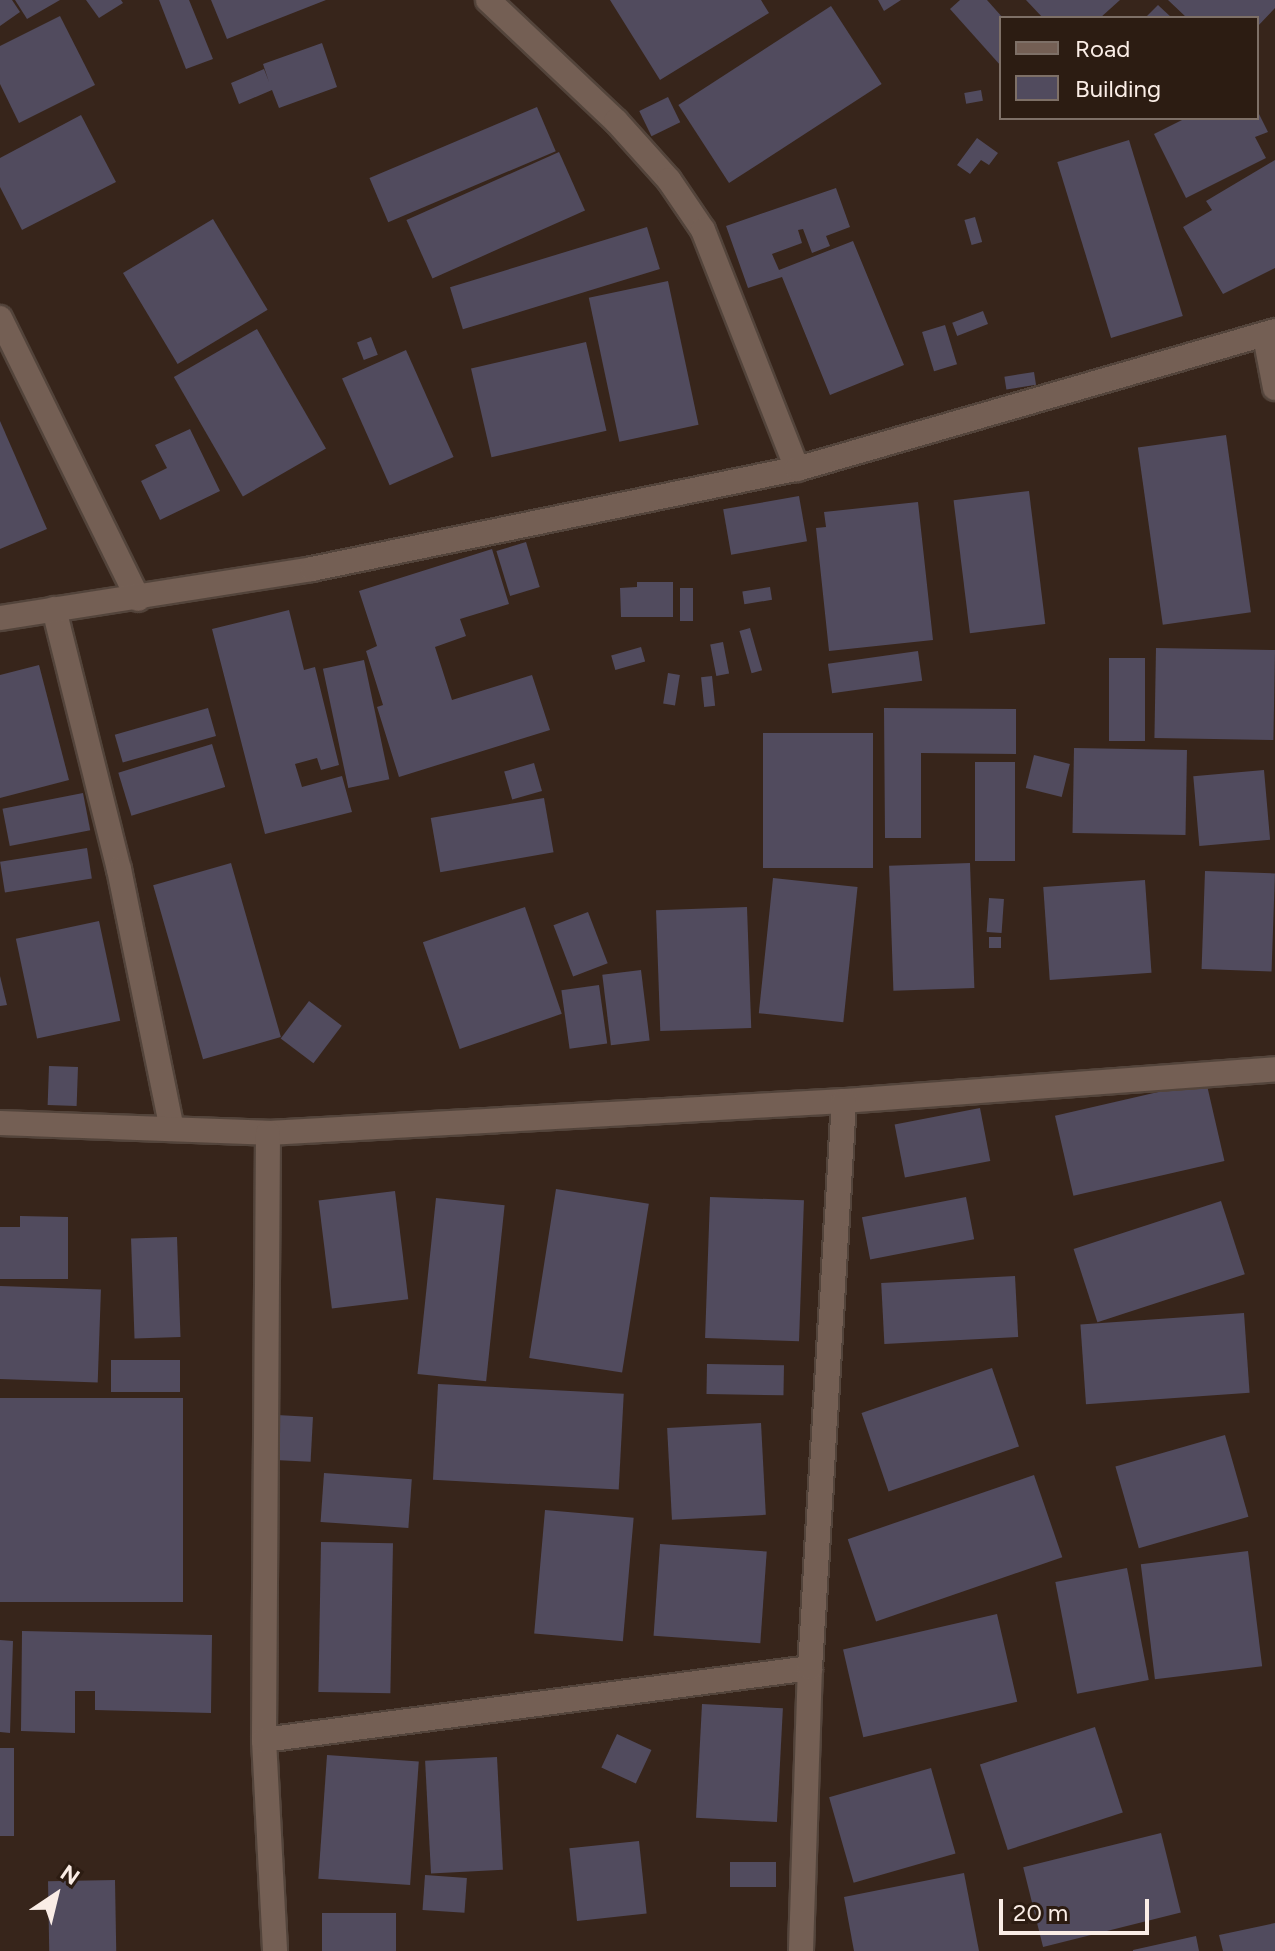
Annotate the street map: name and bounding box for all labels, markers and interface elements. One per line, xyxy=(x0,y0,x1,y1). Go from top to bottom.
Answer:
legend xyxy=(999,16,1259,120)
text: Road xyxy=(1075,34,1130,63)
text: Building xyxy=(1075,74,1161,103)
north arrow xyxy=(16,1855,96,1935)
text: N xyxy=(55,1859,85,1891)
scale bar xyxy=(1003,1883,1153,1933)
text: 20 m xyxy=(1013,1898,1068,1927)

